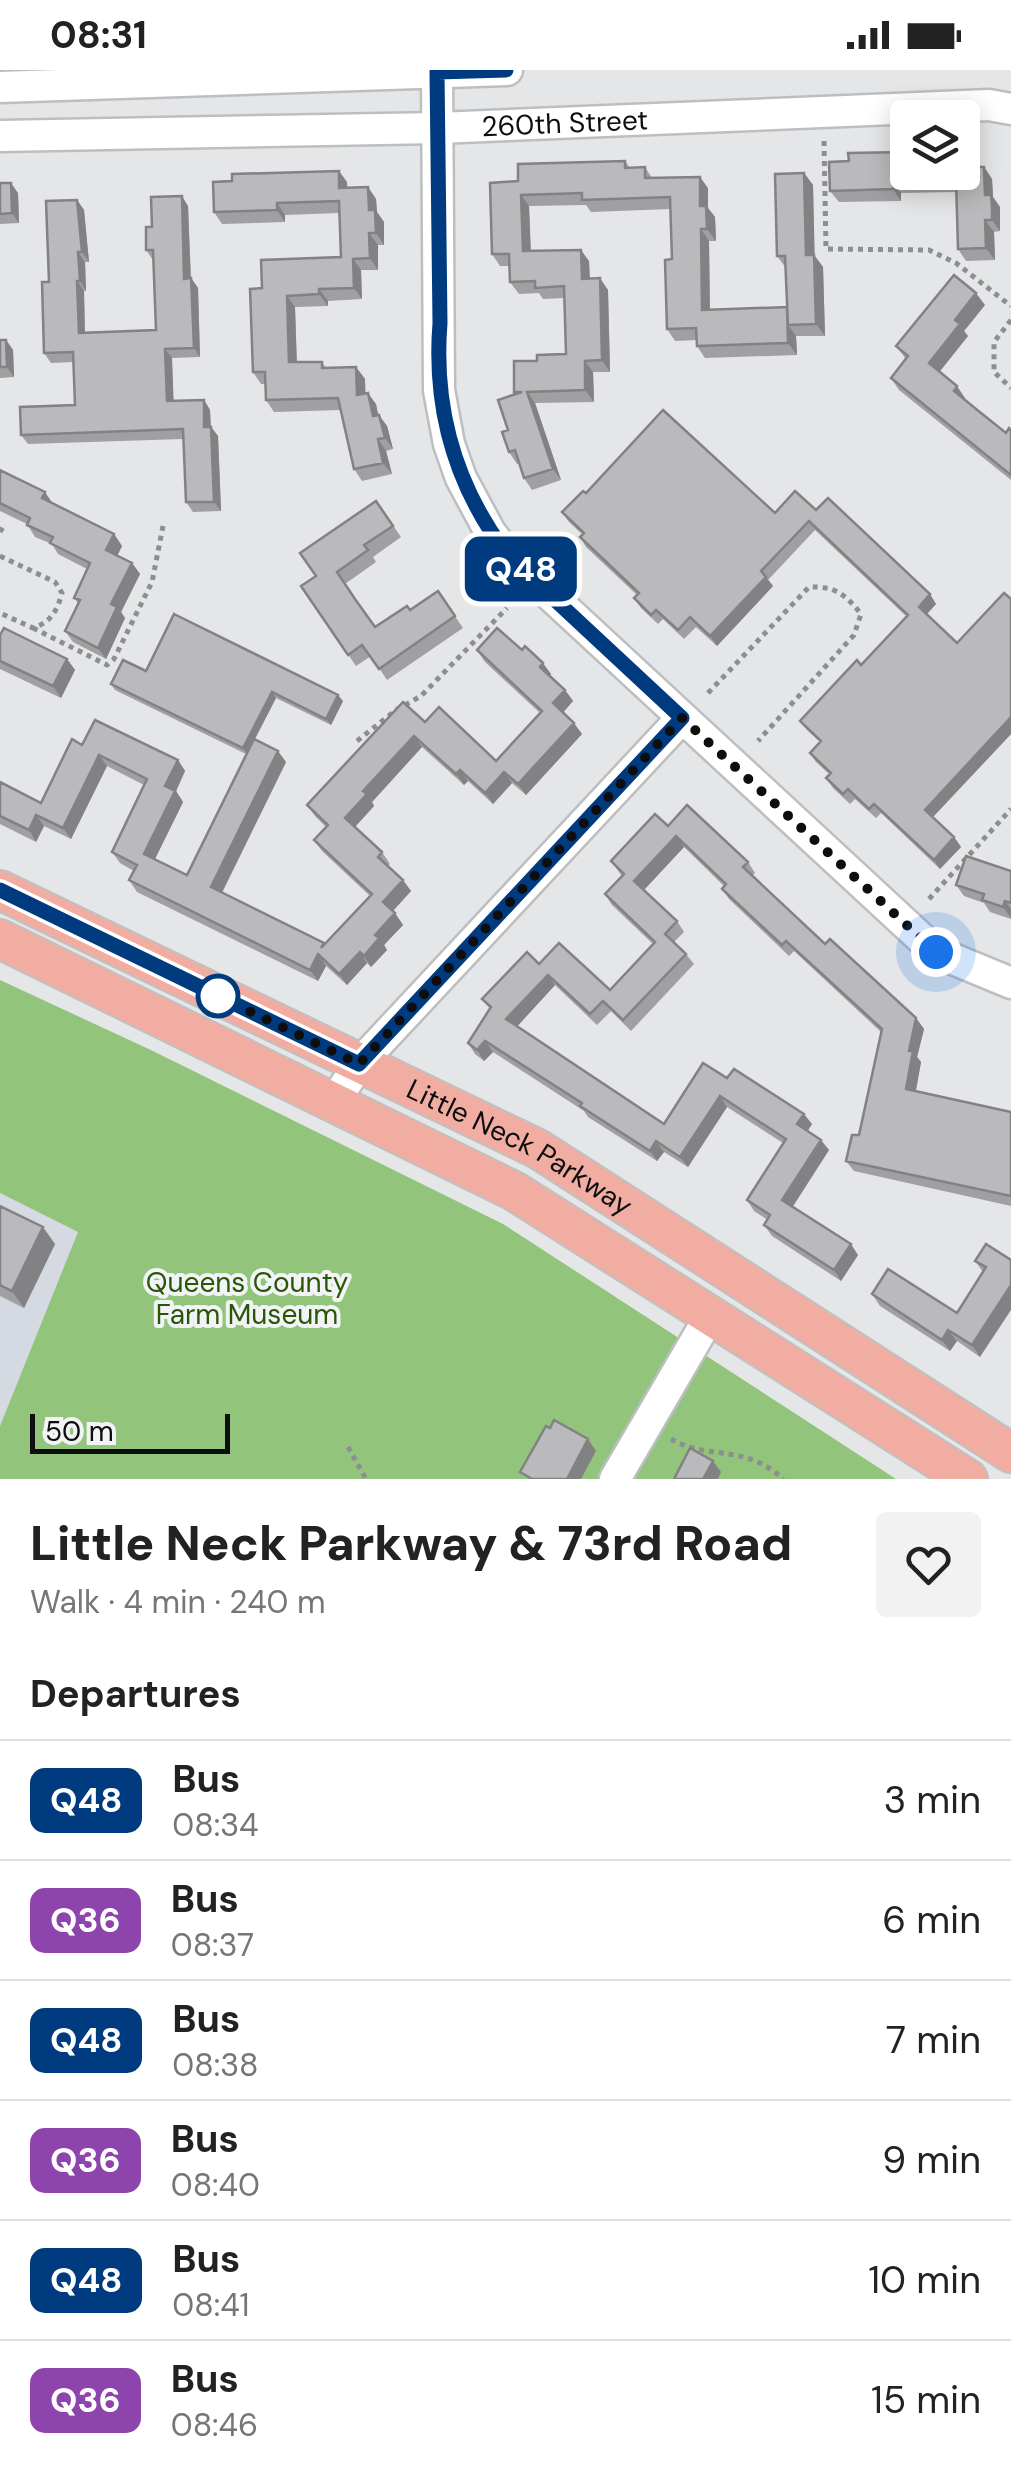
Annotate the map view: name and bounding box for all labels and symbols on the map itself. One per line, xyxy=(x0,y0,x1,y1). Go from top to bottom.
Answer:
street label: 260th Street xyxy=(481,101,649,145)
line badge: Q48 xyxy=(464,536,578,602)
your location xyxy=(911,927,961,977)
unlabelled marker xyxy=(197,975,239,1017)
street label: Little Neck Parkway xyxy=(401,1070,640,1224)
park label: Queens County Farm Museum xyxy=(146,1264,348,1333)
scale bar xyxy=(30,1409,230,1454)

